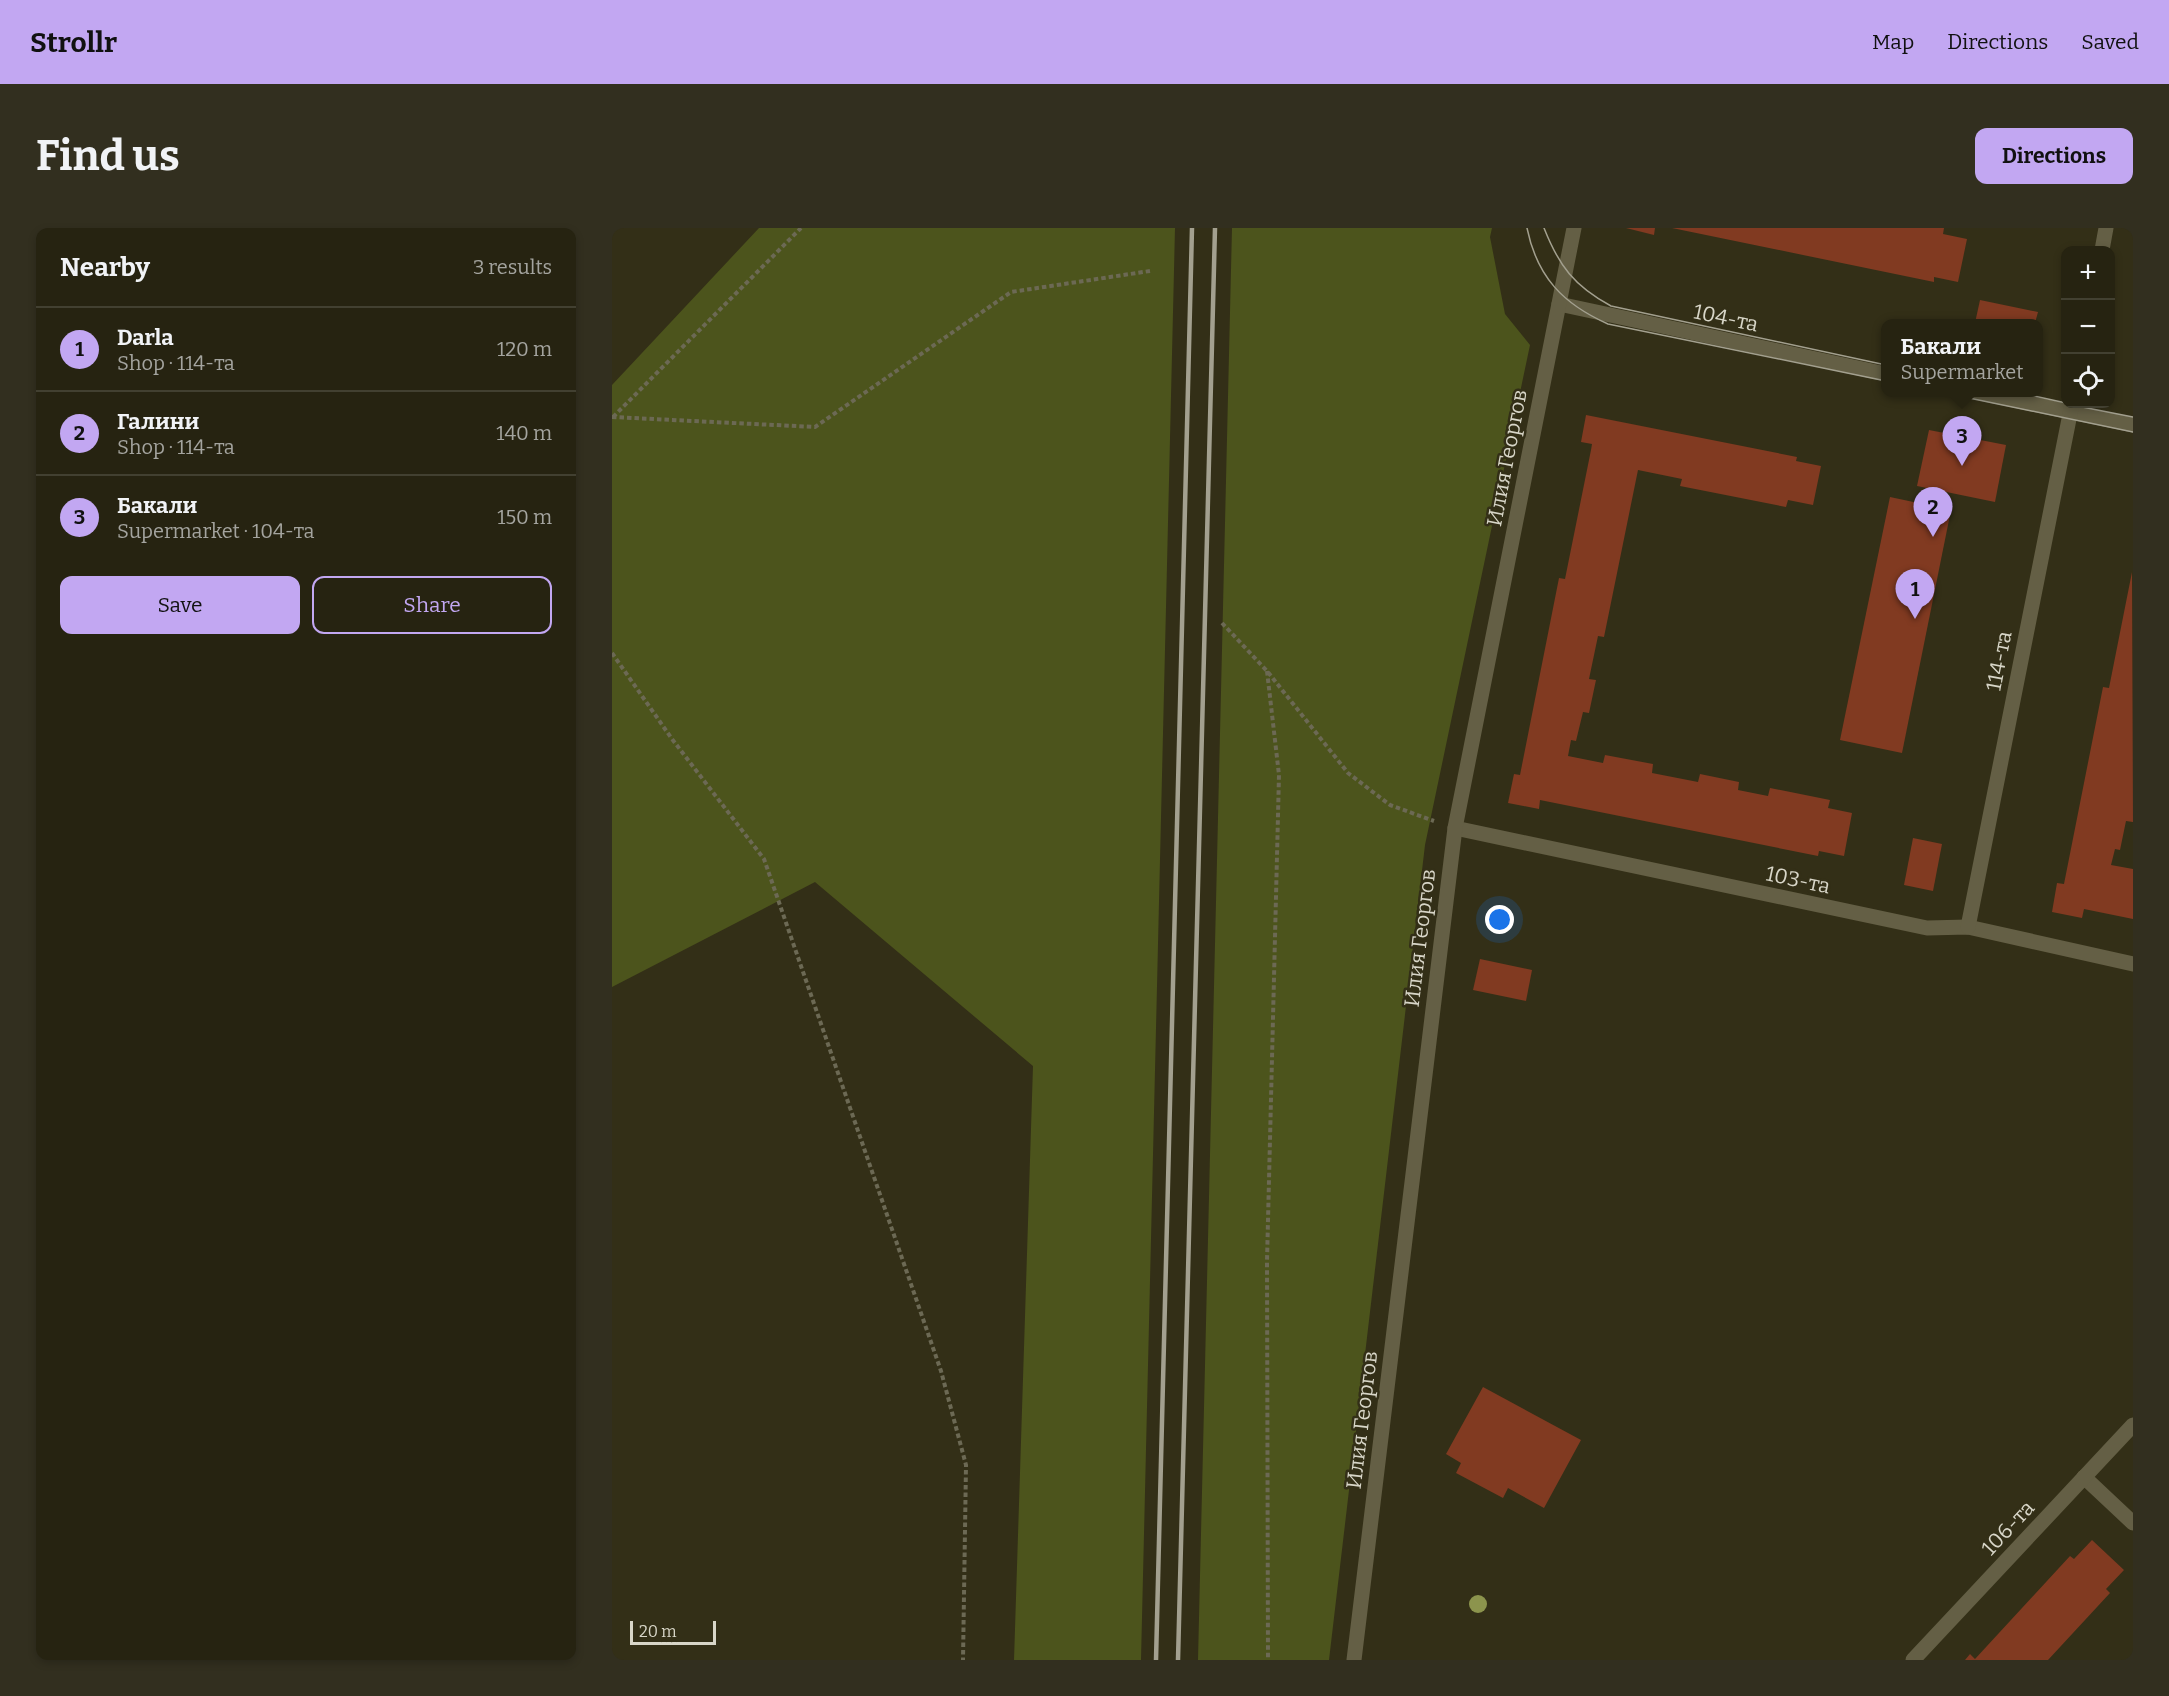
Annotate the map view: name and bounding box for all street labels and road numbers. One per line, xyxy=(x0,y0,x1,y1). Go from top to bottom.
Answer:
street label: 104-та xyxy=(1691,298,1761,338)
street label: Илия Георгов xyxy=(1481,387,1533,529)
street label: 114-та xyxy=(1980,628,2018,693)
street label: 103-та xyxy=(1763,861,1833,900)
street label: Илия Георгов xyxy=(1399,868,1441,1008)
street label: Илия Георгов xyxy=(1341,1350,1383,1490)
street label: 106-та xyxy=(1976,1495,2040,1561)

